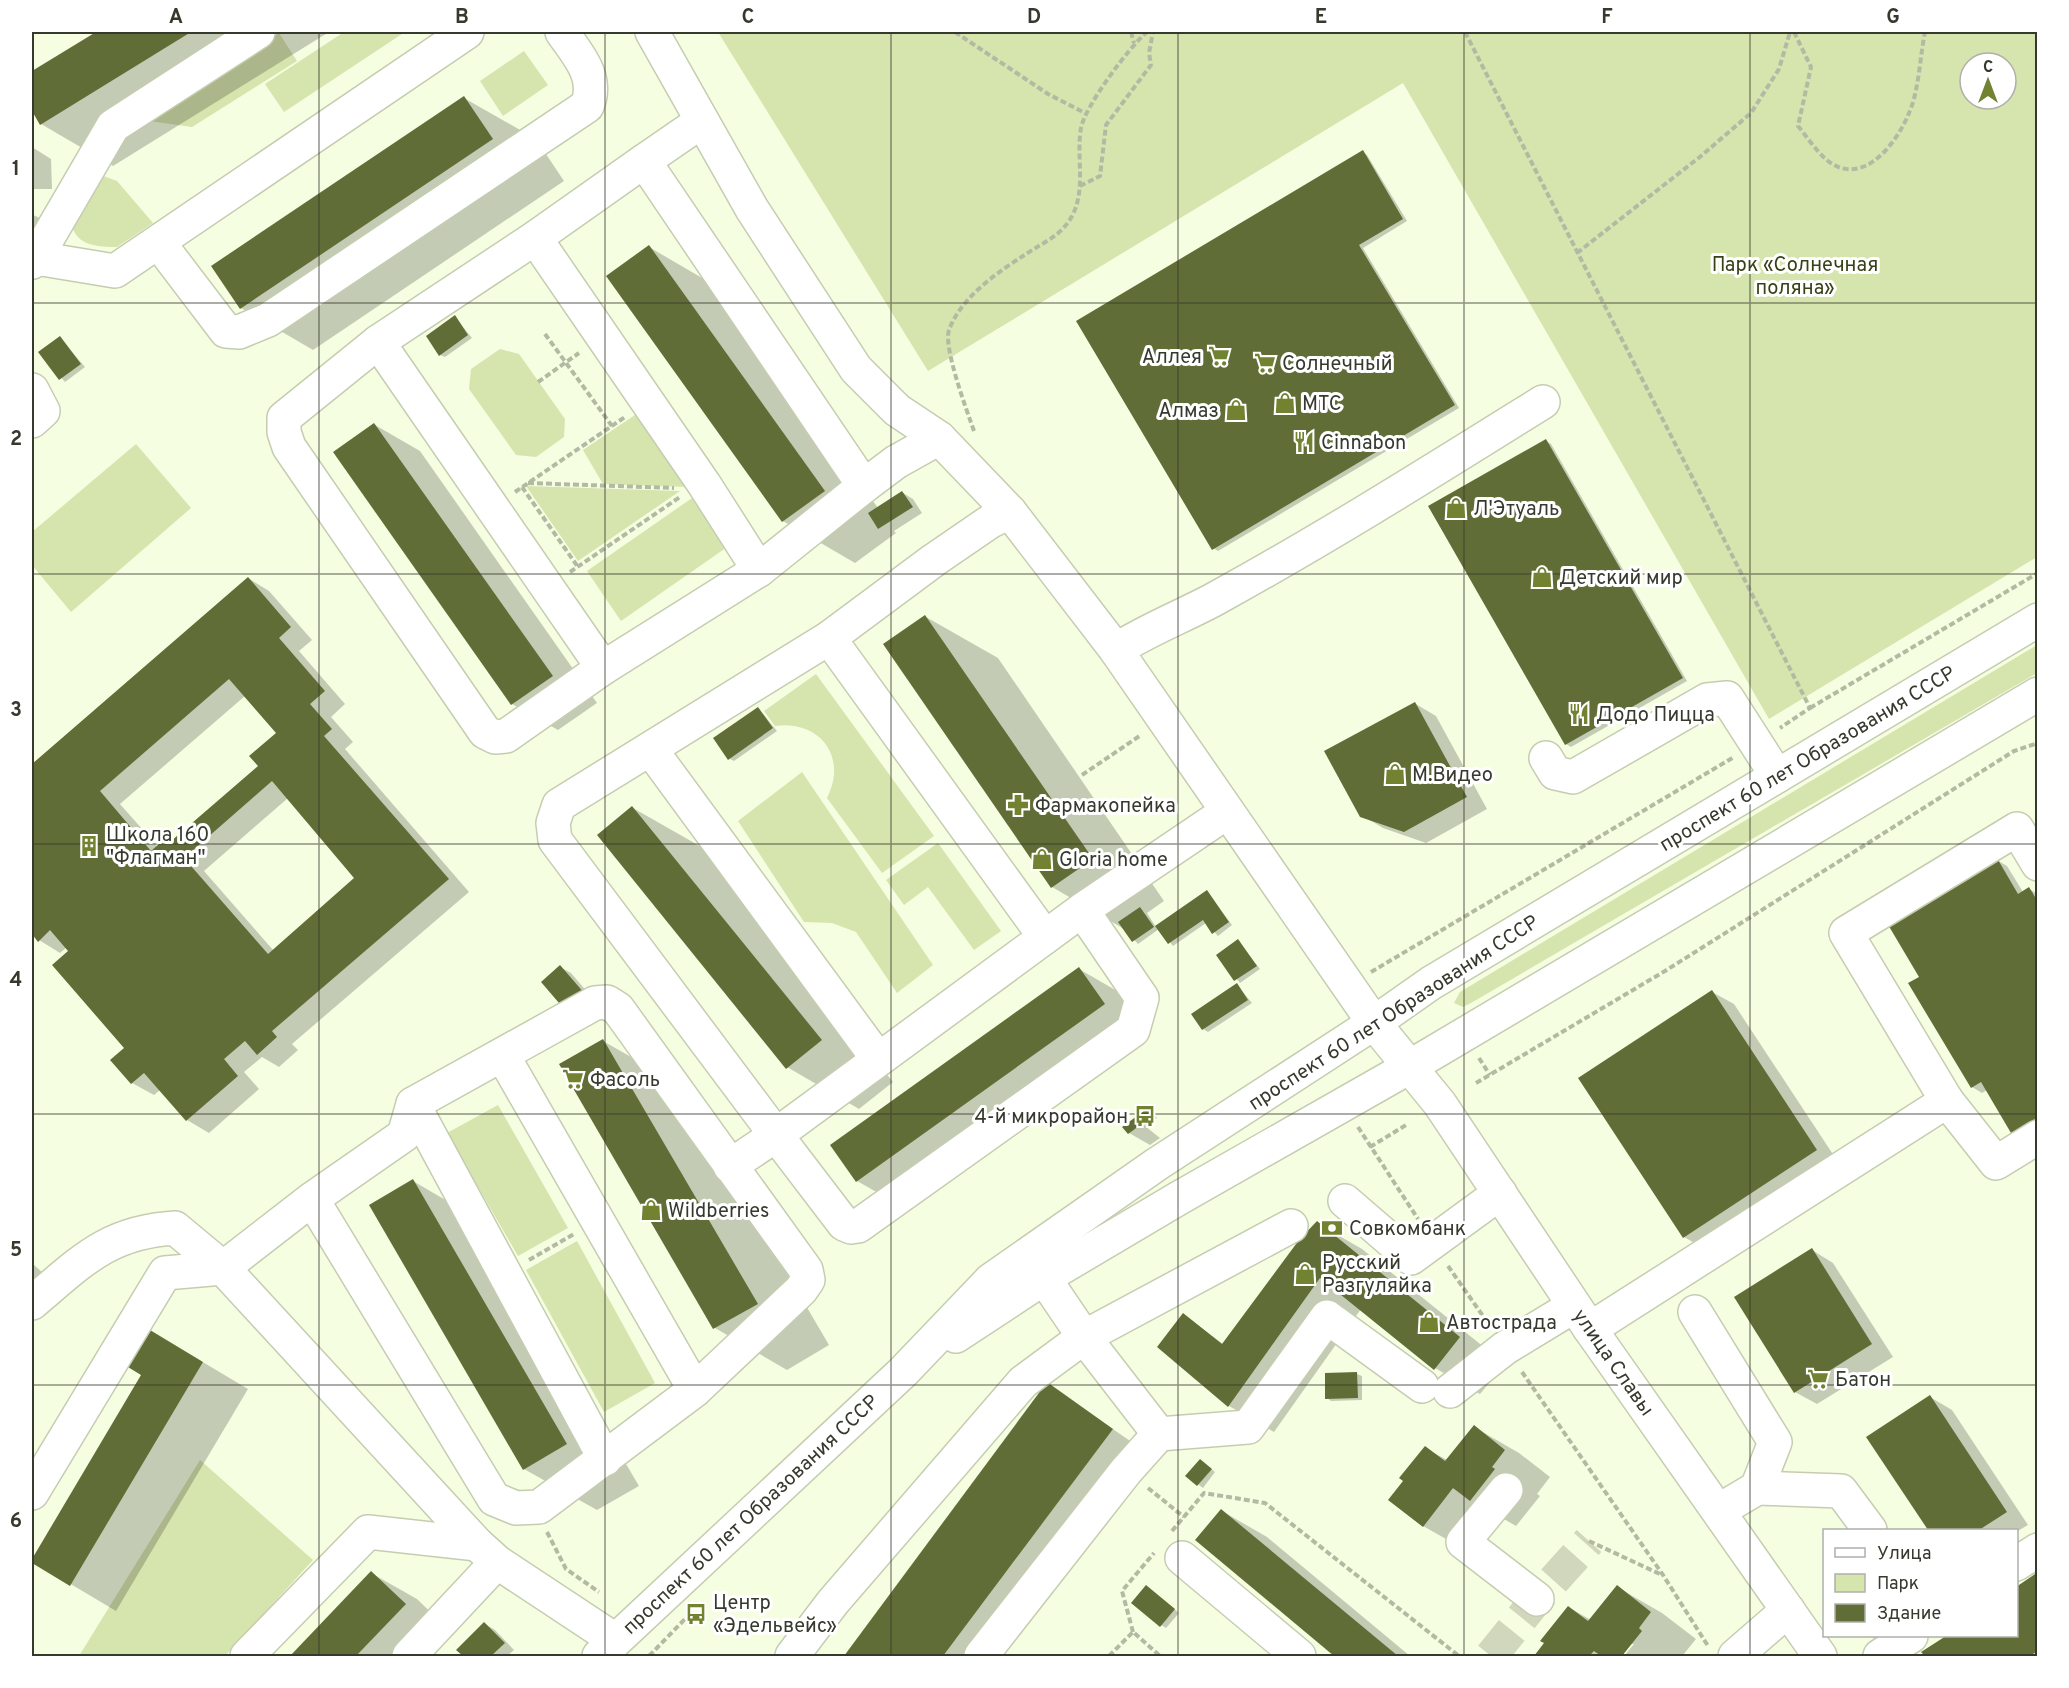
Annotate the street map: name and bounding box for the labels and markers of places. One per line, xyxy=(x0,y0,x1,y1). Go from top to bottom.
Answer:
supermarket icon: Аллея xyxy=(1207,344,1231,368)
place label: Аллея xyxy=(1142,345,1202,371)
supermarket icon: Солнечный xyxy=(1253,351,1277,375)
place label: Солнечный xyxy=(1282,352,1392,378)
shop icon: МТС xyxy=(1273,391,1297,415)
place label: МТС xyxy=(1302,392,1342,418)
shop icon: Алмаз xyxy=(1224,398,1248,422)
place label: Алмаз xyxy=(1158,399,1219,425)
restaurant icon: Cinnabon xyxy=(1292,430,1316,454)
place label: Cinnabon xyxy=(1321,431,1406,457)
shop icon: Л'Этуаль xyxy=(1444,496,1468,520)
place label: Л'Этуаль xyxy=(1473,497,1559,523)
shop icon: Детский мир xyxy=(1530,565,1554,589)
place label: Детский мир xyxy=(1559,566,1683,592)
restaurant icon: Додо Пицца xyxy=(1567,702,1591,726)
place label: Додо Пицца xyxy=(1596,703,1715,729)
shop icon: М.Видео xyxy=(1383,762,1407,786)
place label: М.Видео xyxy=(1412,763,1493,789)
pharmacy icon: Фармакопейка xyxy=(1006,793,1030,817)
place label: Фармакопейка xyxy=(1035,794,1176,820)
place label: Школа 160 "Флагман" xyxy=(106,823,209,872)
building icon: Школа 160 "Флагман" xyxy=(77,834,101,858)
shop icon: Gloria home xyxy=(1030,847,1054,871)
place label: Gloria home xyxy=(1059,848,1168,874)
supermarket icon: Фасоль xyxy=(561,1067,585,1091)
place label: Фасоль xyxy=(590,1068,660,1094)
bus stop icon: 4-й микрорайон xyxy=(1133,1104,1157,1128)
place label: 4-й микрорайон xyxy=(974,1105,1128,1131)
shop icon: Wildberries xyxy=(639,1198,663,1222)
place label: Wildberries xyxy=(668,1199,769,1225)
bank icon: Совкомбанк xyxy=(1320,1216,1344,1240)
place label: Совкомбанк xyxy=(1349,1217,1466,1243)
place label: Русский Разгуляйка xyxy=(1322,1251,1432,1300)
shop icon: Русский Разгуляйка xyxy=(1293,1262,1317,1286)
shop icon: Автострада xyxy=(1417,1310,1441,1334)
place label: Автострада xyxy=(1446,1311,1557,1337)
supermarket icon: Батон xyxy=(1806,1367,1830,1391)
place label: Батон xyxy=(1835,1368,1891,1394)
place label: Центр «Эдельвейс» xyxy=(713,1591,837,1640)
bus stop icon: Центр «Эдельвейс» xyxy=(684,1602,708,1626)

